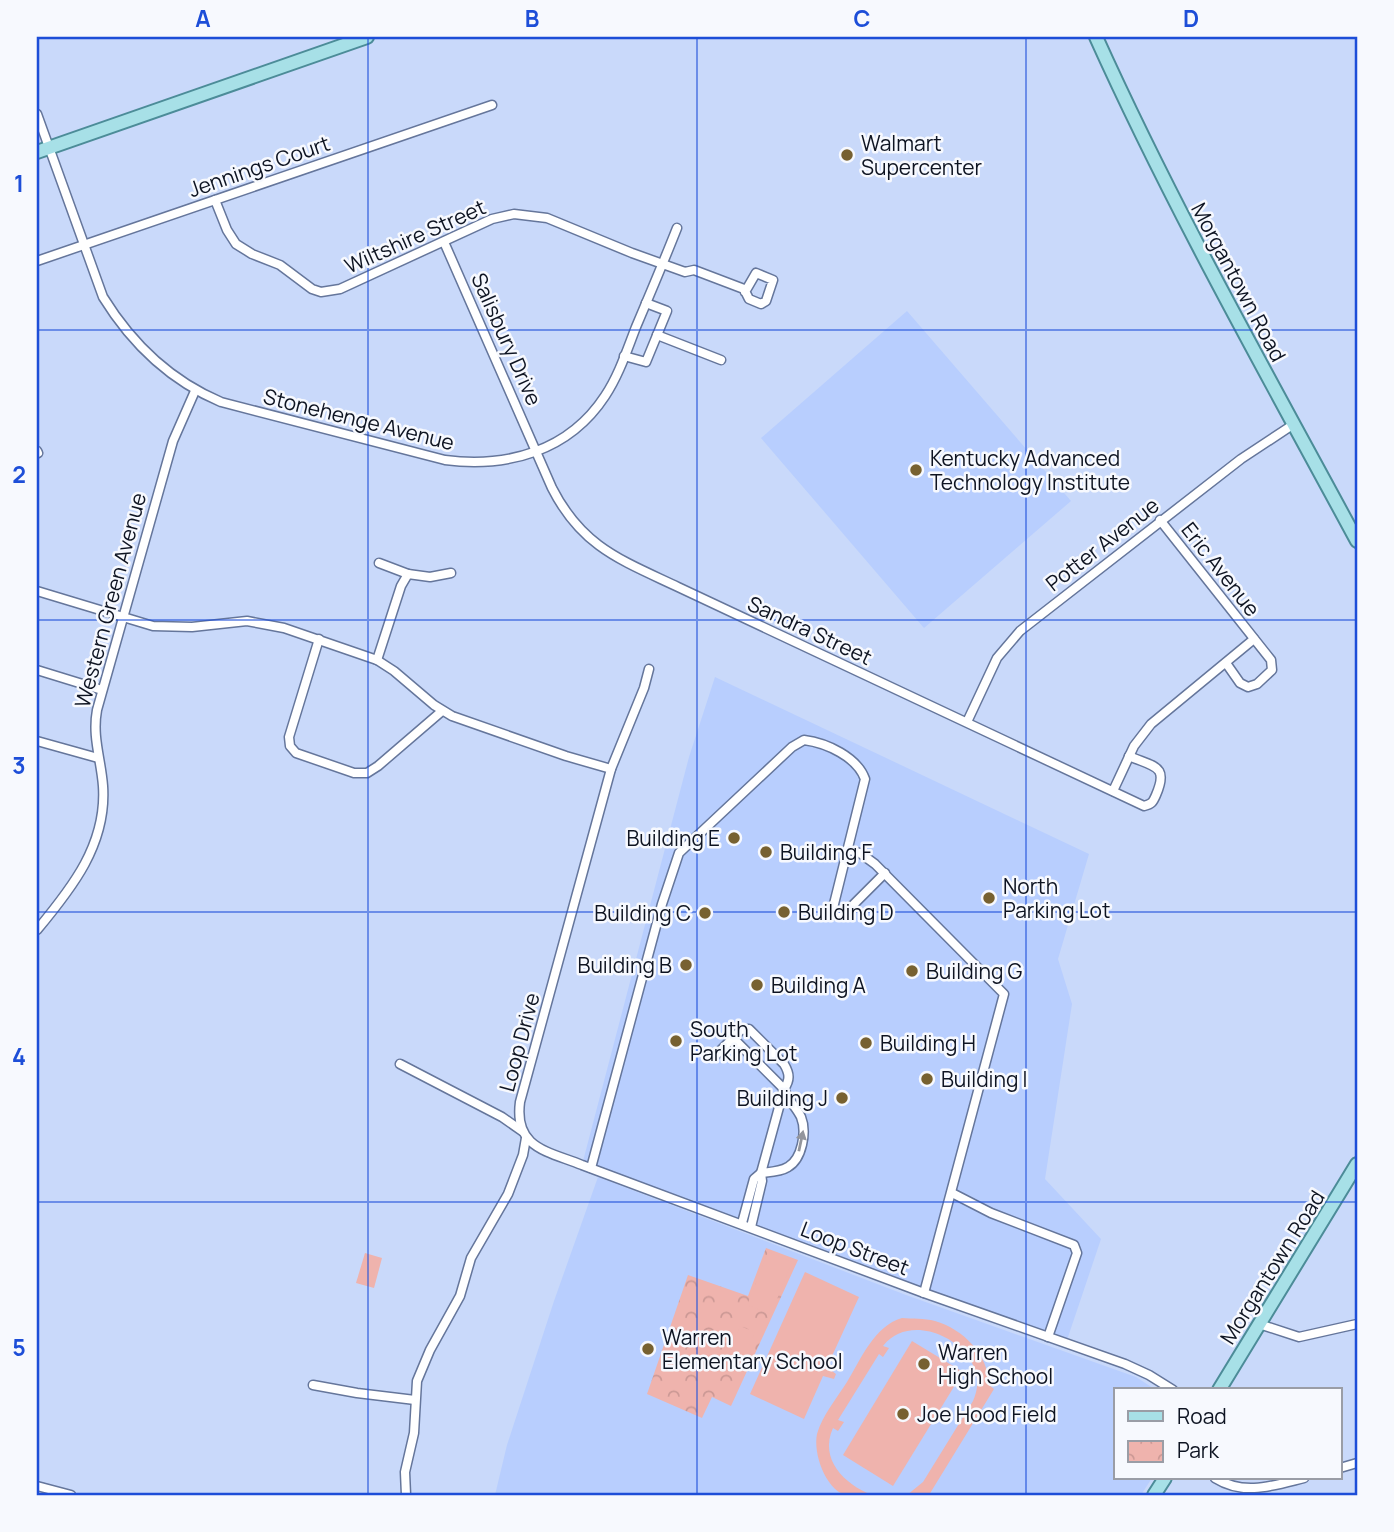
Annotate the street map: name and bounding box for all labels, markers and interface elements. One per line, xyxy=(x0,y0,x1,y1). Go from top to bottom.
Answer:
text: A xyxy=(195,2,211,34)
text: B xyxy=(525,2,539,34)
text: C xyxy=(854,2,871,34)
text: D xyxy=(1183,2,1199,34)
street label: Jennings Court xyxy=(185,129,333,203)
place label: Walmart Supercenter xyxy=(861,129,982,181)
marker: Walmart Supercenter xyxy=(839,147,855,163)
text: 1 xyxy=(14,167,24,199)
street label: Wiltshire Street xyxy=(340,192,490,280)
street label: Morgantown Road xyxy=(1185,198,1293,366)
street label: Salisbury Drive xyxy=(465,268,549,410)
street label: Stonehenge Avenue xyxy=(261,382,457,456)
place label: Kentucky Advanced Technology Institute xyxy=(930,444,1130,496)
text: 2 xyxy=(12,458,26,490)
marker: Kentucky Advanced Technology Institute xyxy=(908,462,924,478)
street label: Western Green Avenue xyxy=(68,490,152,710)
street label: Potter Avenue xyxy=(1040,491,1164,597)
street label: Eric Avenue xyxy=(1175,516,1267,622)
street label: Sandra Street xyxy=(743,589,877,671)
text: 3 xyxy=(12,749,26,781)
place label: Building E xyxy=(626,824,720,852)
marker: Building E xyxy=(726,830,742,846)
place label: Building F xyxy=(780,838,873,866)
marker: Building F xyxy=(758,844,774,860)
place label: North Parking Lot xyxy=(1003,872,1110,924)
marker: North Parking Lot xyxy=(981,890,997,906)
place label: Building D xyxy=(798,898,894,926)
place label: Building C xyxy=(594,899,691,927)
marker: Building D xyxy=(776,904,792,920)
marker: Building C xyxy=(697,905,713,921)
place label: Building B xyxy=(578,951,672,979)
marker: Building B xyxy=(678,957,694,973)
place label: Building G xyxy=(926,957,1023,985)
marker: Building G xyxy=(904,963,920,979)
place label: Building A xyxy=(771,971,866,999)
marker: Building A xyxy=(749,977,765,993)
street label: Loop Drive xyxy=(492,989,546,1095)
place label: South Parking Lot xyxy=(690,1015,797,1067)
place label: Building H xyxy=(880,1029,976,1057)
marker: South Parking Lot xyxy=(668,1033,684,1049)
marker: Building H xyxy=(858,1035,874,1051)
text: 4 xyxy=(12,1040,26,1072)
place label: Building I xyxy=(941,1065,1028,1093)
marker: Building I xyxy=(919,1071,935,1087)
place label: Building J xyxy=(737,1084,828,1112)
marker: Building J xyxy=(834,1090,850,1106)
one-way arrow xyxy=(795,1130,806,1152)
street label: Morgantown Road xyxy=(1213,1185,1331,1349)
street label: Loop Street xyxy=(797,1215,913,1281)
place label: Warren Elementary School xyxy=(662,1323,843,1375)
text: 5 xyxy=(12,1331,26,1363)
place label: Warren High School xyxy=(938,1338,1053,1390)
marker: Warren Elementary School xyxy=(640,1341,656,1357)
marker: Warren High School xyxy=(916,1356,932,1372)
legend xyxy=(1114,1388,1342,1480)
place label: Joe Hood Field xyxy=(917,1400,1057,1428)
text: Road xyxy=(1177,1402,1227,1430)
marker: Joe Hood Field xyxy=(895,1406,911,1422)
text: Park xyxy=(1177,1436,1219,1464)

